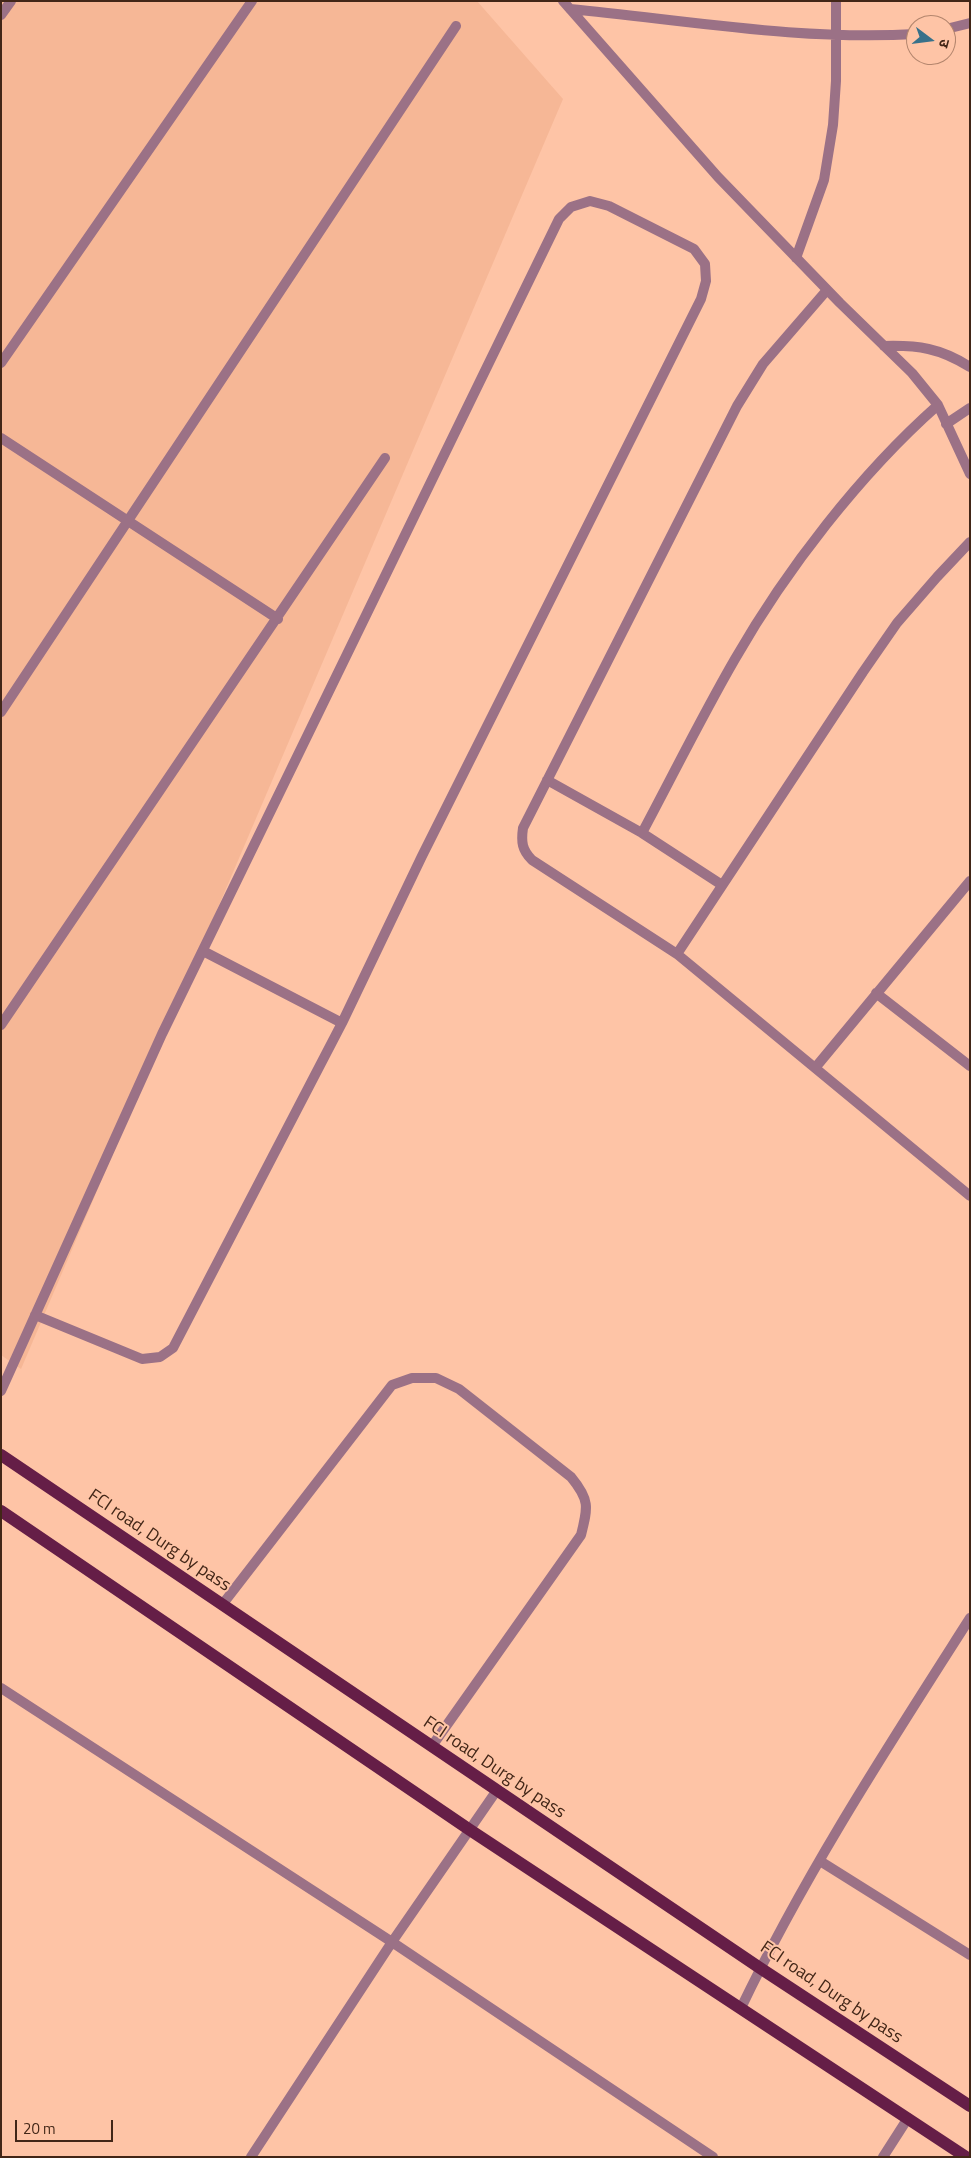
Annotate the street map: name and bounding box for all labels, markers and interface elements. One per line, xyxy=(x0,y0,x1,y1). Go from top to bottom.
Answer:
north arrow xyxy=(906,15,956,65)
text: उ xyxy=(934,37,956,50)
street label: FCI road, Durg by pass xyxy=(84,1485,234,1597)
street label: FCI road, Durg by pass xyxy=(419,1712,569,1824)
street label: FCI road, Durg by pass xyxy=(756,1937,906,2049)
scale bar xyxy=(18,2110,115,2142)
text: 20 m xyxy=(23,2117,56,2140)

